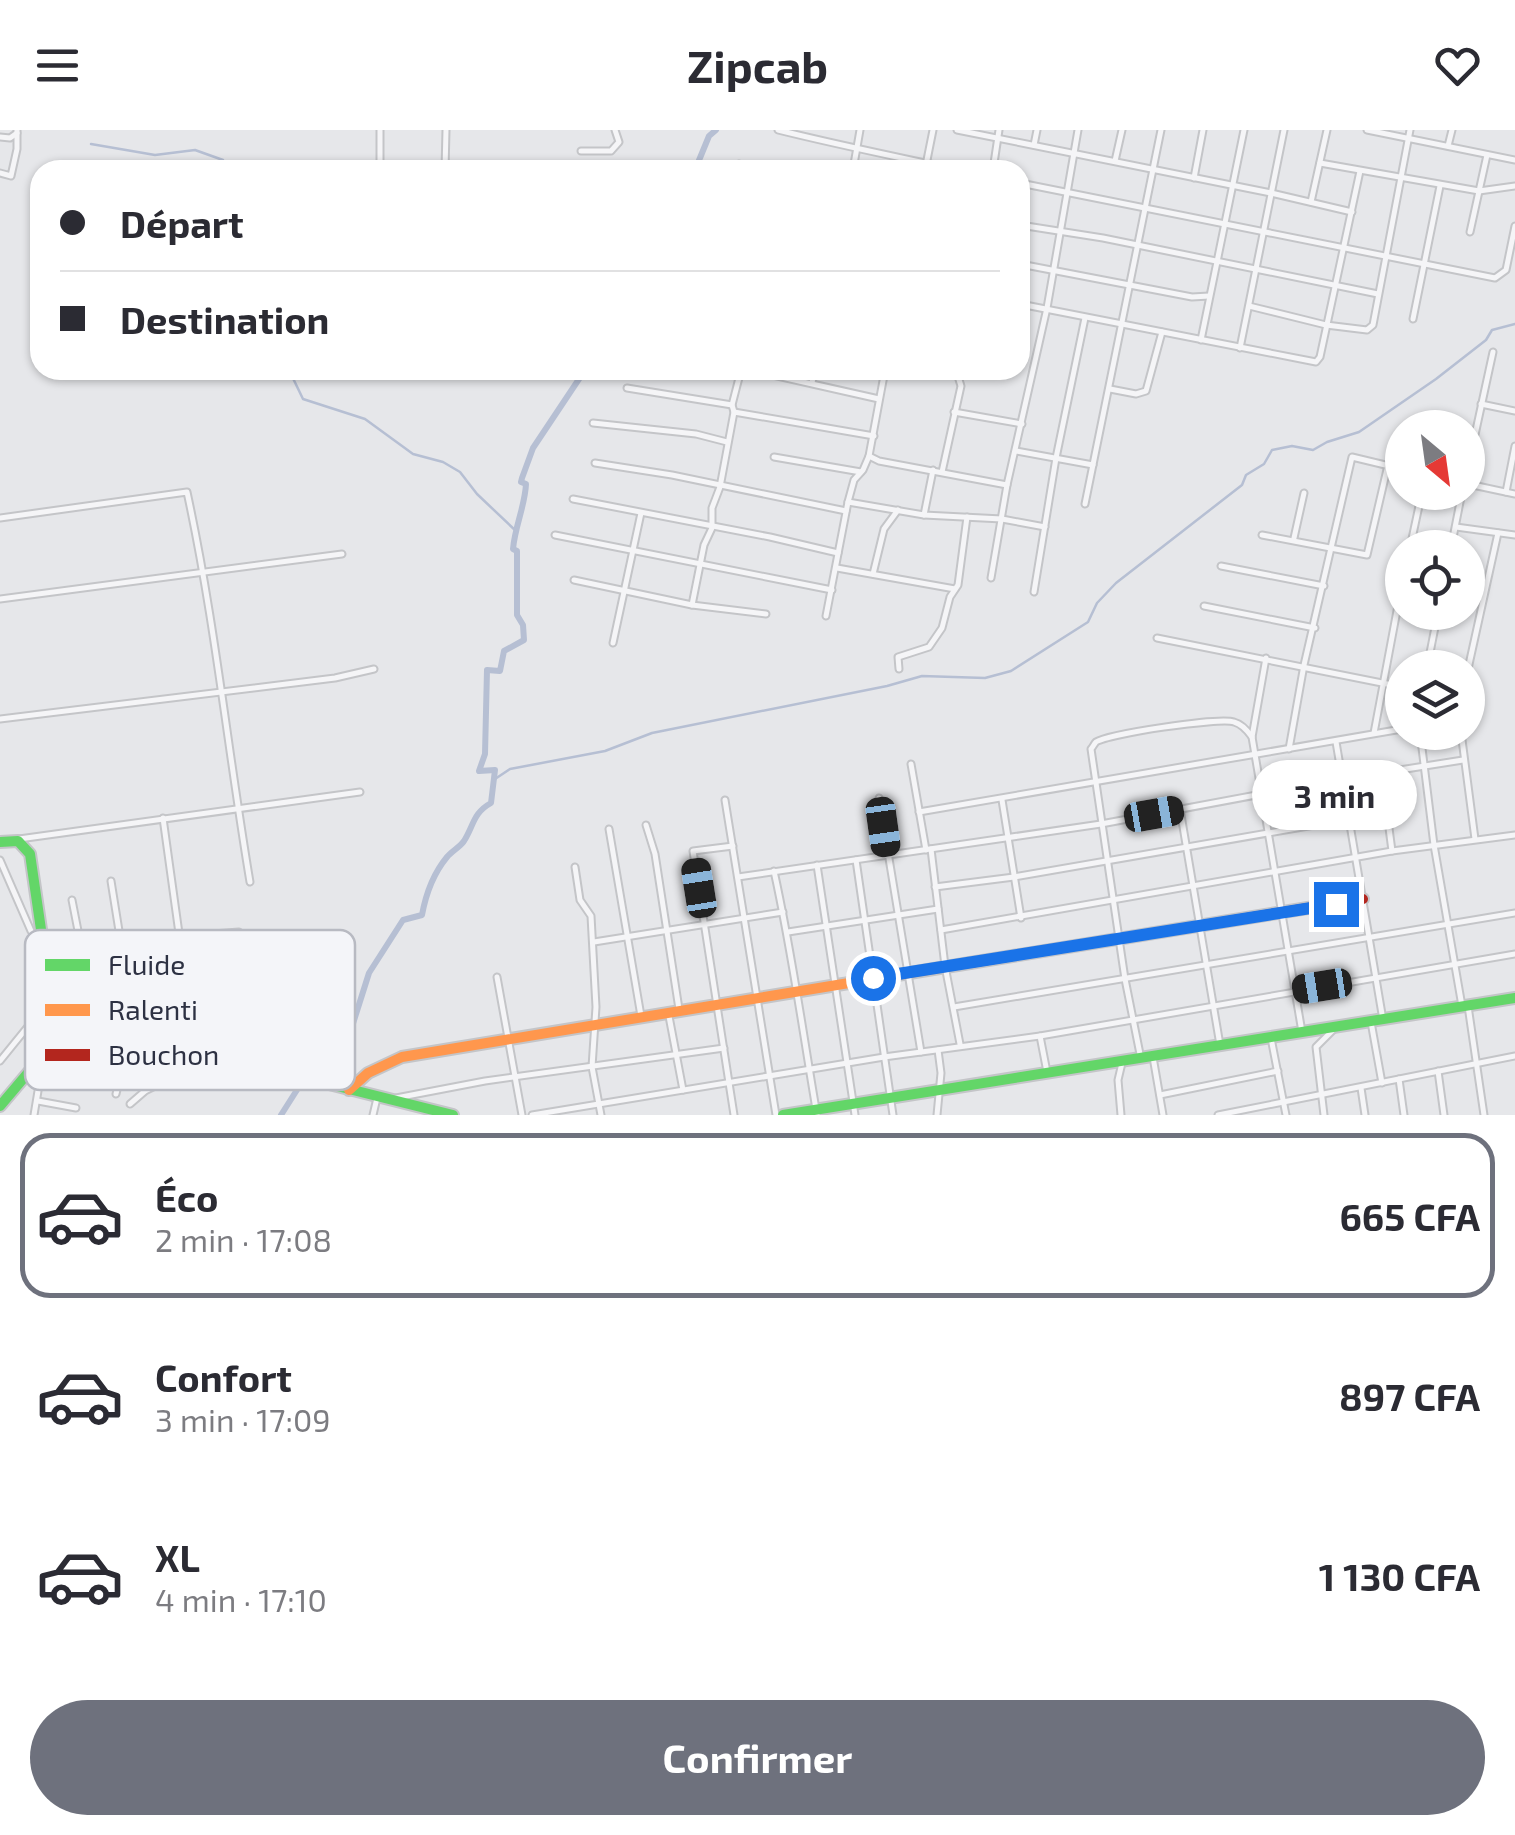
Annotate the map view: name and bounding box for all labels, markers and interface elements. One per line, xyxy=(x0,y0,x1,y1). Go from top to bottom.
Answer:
icon: menu xyxy=(30,38,85,93)
text: Zipcab xyxy=(687,38,828,92)
icon: heart xyxy=(1430,38,1485,93)
text: Départ xyxy=(120,200,244,246)
text: Destination xyxy=(120,296,329,342)
north arrow xyxy=(1385,410,1485,510)
map controls xyxy=(1385,410,1485,750)
button: locate xyxy=(1385,530,1485,630)
button: layers xyxy=(1385,650,1485,750)
callout: 3 min xyxy=(1254,759,1418,829)
text: 3 min xyxy=(1294,776,1375,814)
car xyxy=(1122,794,1186,834)
car xyxy=(864,795,902,859)
car xyxy=(679,856,719,920)
route end xyxy=(1314,882,1359,927)
legend xyxy=(25,930,355,1090)
text: Fluide xyxy=(108,947,185,981)
route start xyxy=(851,956,896,1001)
car xyxy=(1290,966,1354,1006)
text: Ralenti xyxy=(108,992,198,1026)
text: Bouchon xyxy=(108,1037,219,1071)
icon: car xyxy=(35,1171,125,1261)
text: Éco xyxy=(155,1174,218,1220)
text: 665 CFA xyxy=(1339,1193,1480,1239)
text: 2 min · 17:08 xyxy=(155,1220,332,1258)
icon: car xyxy=(35,1351,125,1441)
text: Confort xyxy=(155,1354,292,1400)
text: 897 CFA xyxy=(1339,1373,1480,1419)
text: 3 min · 17:09 xyxy=(155,1400,331,1438)
icon: car xyxy=(35,1531,125,1621)
text: XL xyxy=(155,1534,200,1580)
text: 1 130 CFA xyxy=(1319,1553,1480,1599)
text: 4 min · 17:10 xyxy=(155,1580,327,1618)
button: Confirmer xyxy=(30,1700,1485,1815)

